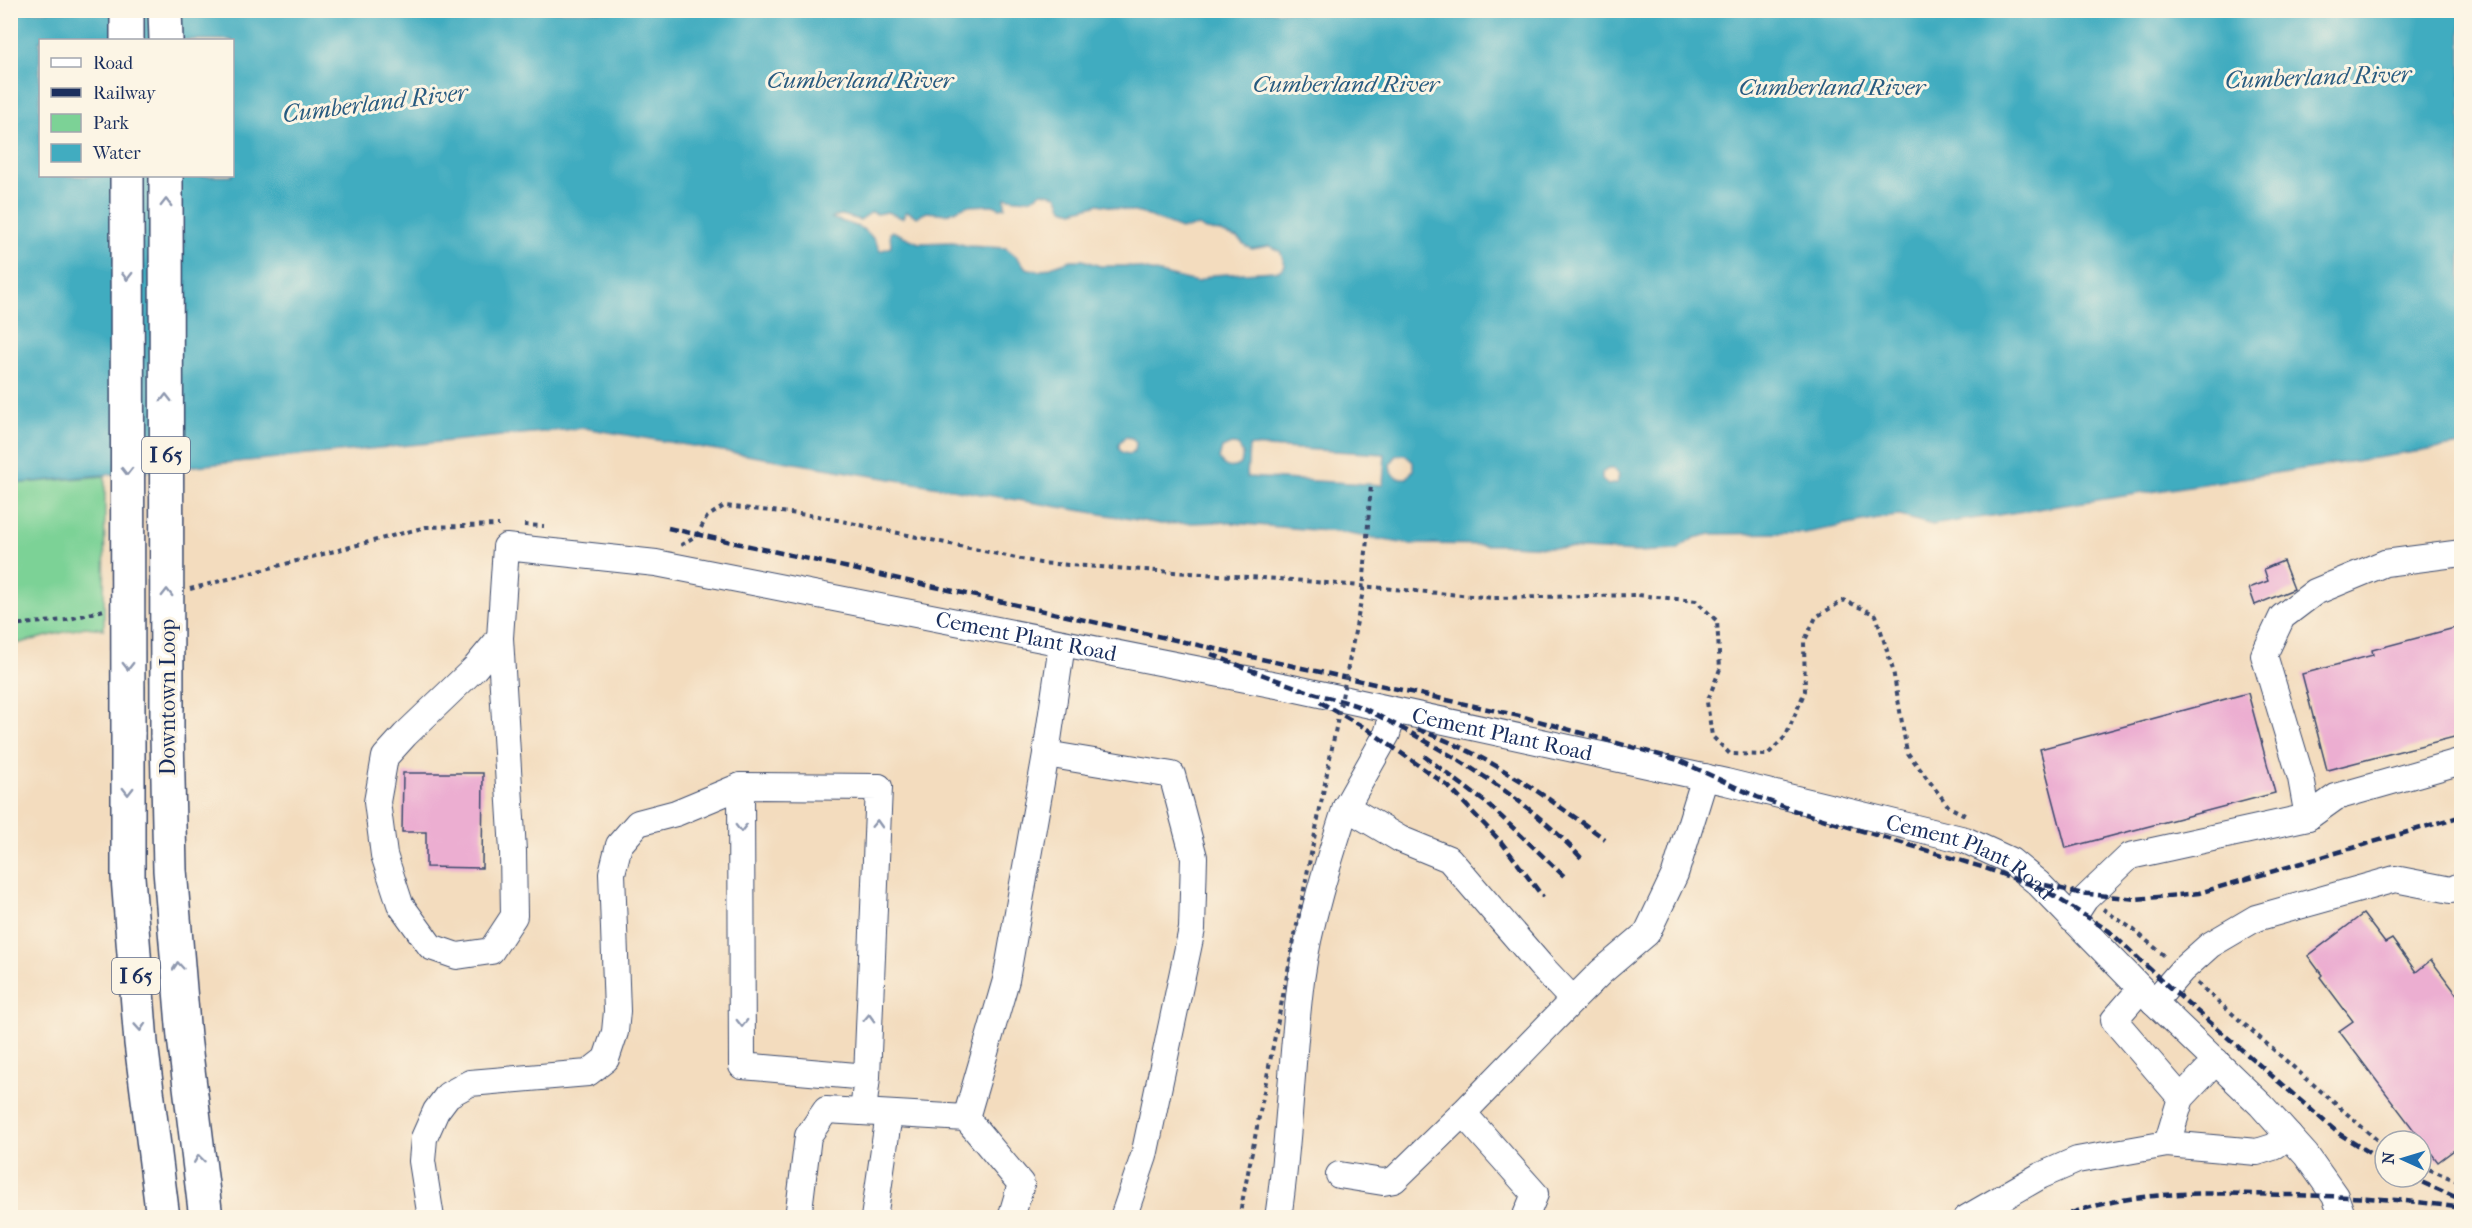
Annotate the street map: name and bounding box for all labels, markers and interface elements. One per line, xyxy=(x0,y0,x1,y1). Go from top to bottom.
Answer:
legend xyxy=(39,39,234,177)
text: Road xyxy=(93,53,133,74)
water label: Cumberland River xyxy=(2224,60,2414,94)
water label: Cumberland River xyxy=(767,66,955,94)
water label: Cumberland River xyxy=(1253,70,1441,98)
water label: Cumberland River xyxy=(1739,73,1927,101)
water label: Cumberland River xyxy=(281,77,471,128)
text: Railway xyxy=(93,83,157,104)
text: Park xyxy=(93,113,130,134)
text: Water xyxy=(92,143,141,164)
one-way arrow xyxy=(160,198,172,207)
one-way arrow xyxy=(121,271,133,280)
one-way arrow xyxy=(160,393,172,402)
road number: I 65 xyxy=(142,437,190,473)
one-way arrow xyxy=(121,466,133,475)
one-way arrow xyxy=(161,588,173,597)
street label: Cement Plant Road xyxy=(933,606,1120,667)
street label: Downtown Loop xyxy=(155,619,181,775)
one-way arrow xyxy=(122,661,134,670)
street label: Cement Plant Road xyxy=(1410,702,1596,767)
one-way arrow xyxy=(122,786,134,795)
street label: Cement Plant Road xyxy=(1883,809,2060,906)
one-way arrow xyxy=(871,819,884,828)
one-way arrow xyxy=(735,823,747,832)
road number: I 65 xyxy=(112,958,160,994)
one-way arrow xyxy=(172,961,185,970)
one-way arrow xyxy=(863,1014,876,1023)
one-way arrow xyxy=(736,1018,748,1027)
one-way arrow xyxy=(133,1023,146,1032)
north arrow xyxy=(2373,1129,2433,1189)
text: N xyxy=(2379,1150,2398,1165)
one-way arrow xyxy=(193,1155,206,1164)

